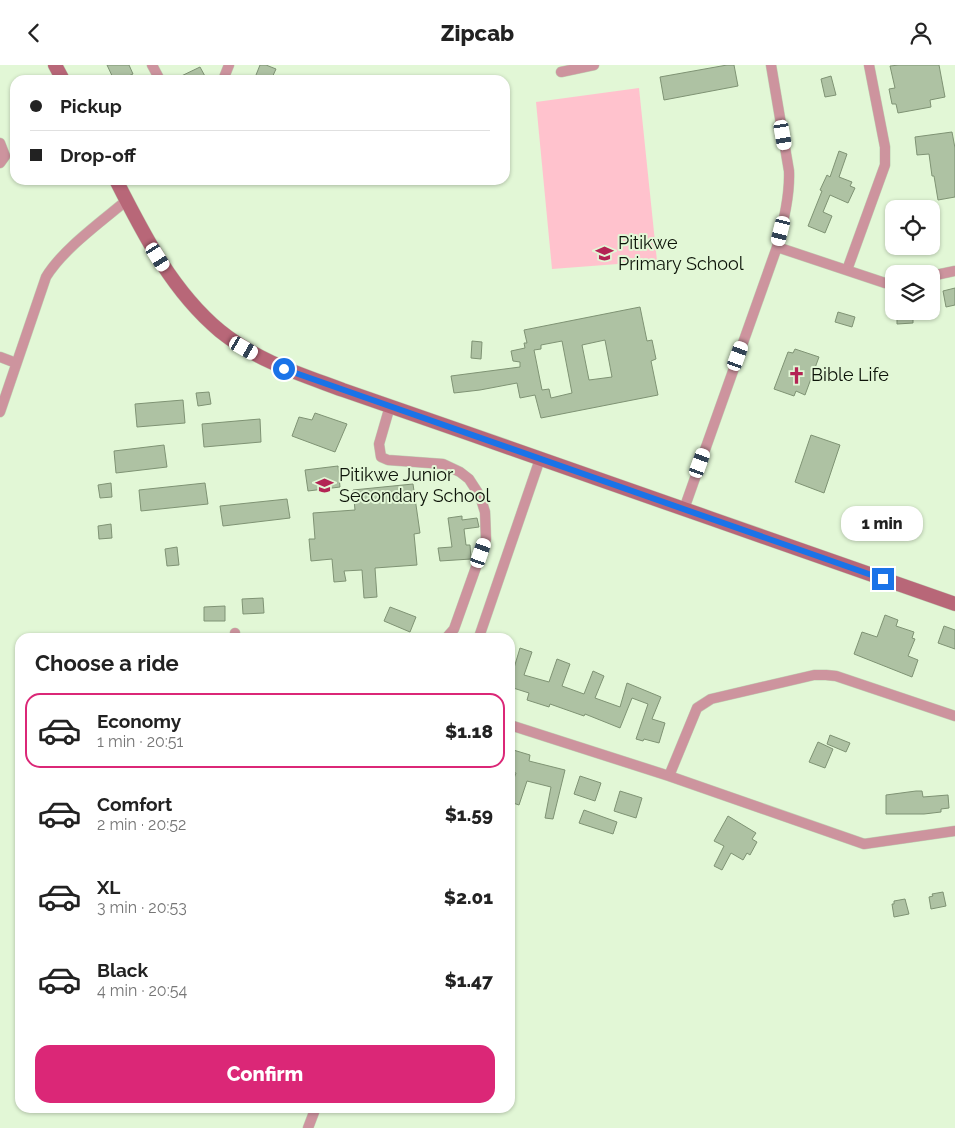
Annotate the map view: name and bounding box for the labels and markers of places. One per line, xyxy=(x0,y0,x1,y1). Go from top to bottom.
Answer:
place label: Pitikwe Primary School xyxy=(618,232,744,274)
school or university icon: Pitikwe Primary School xyxy=(594,243,614,263)
place label: Bible Life xyxy=(811,364,889,385)
church icon: Bible Life xyxy=(787,365,807,385)
place label: Pitikwe Junior Secondary School xyxy=(339,464,490,506)
school or university icon: Pitikwe Junior Secondary School xyxy=(315,475,335,495)

